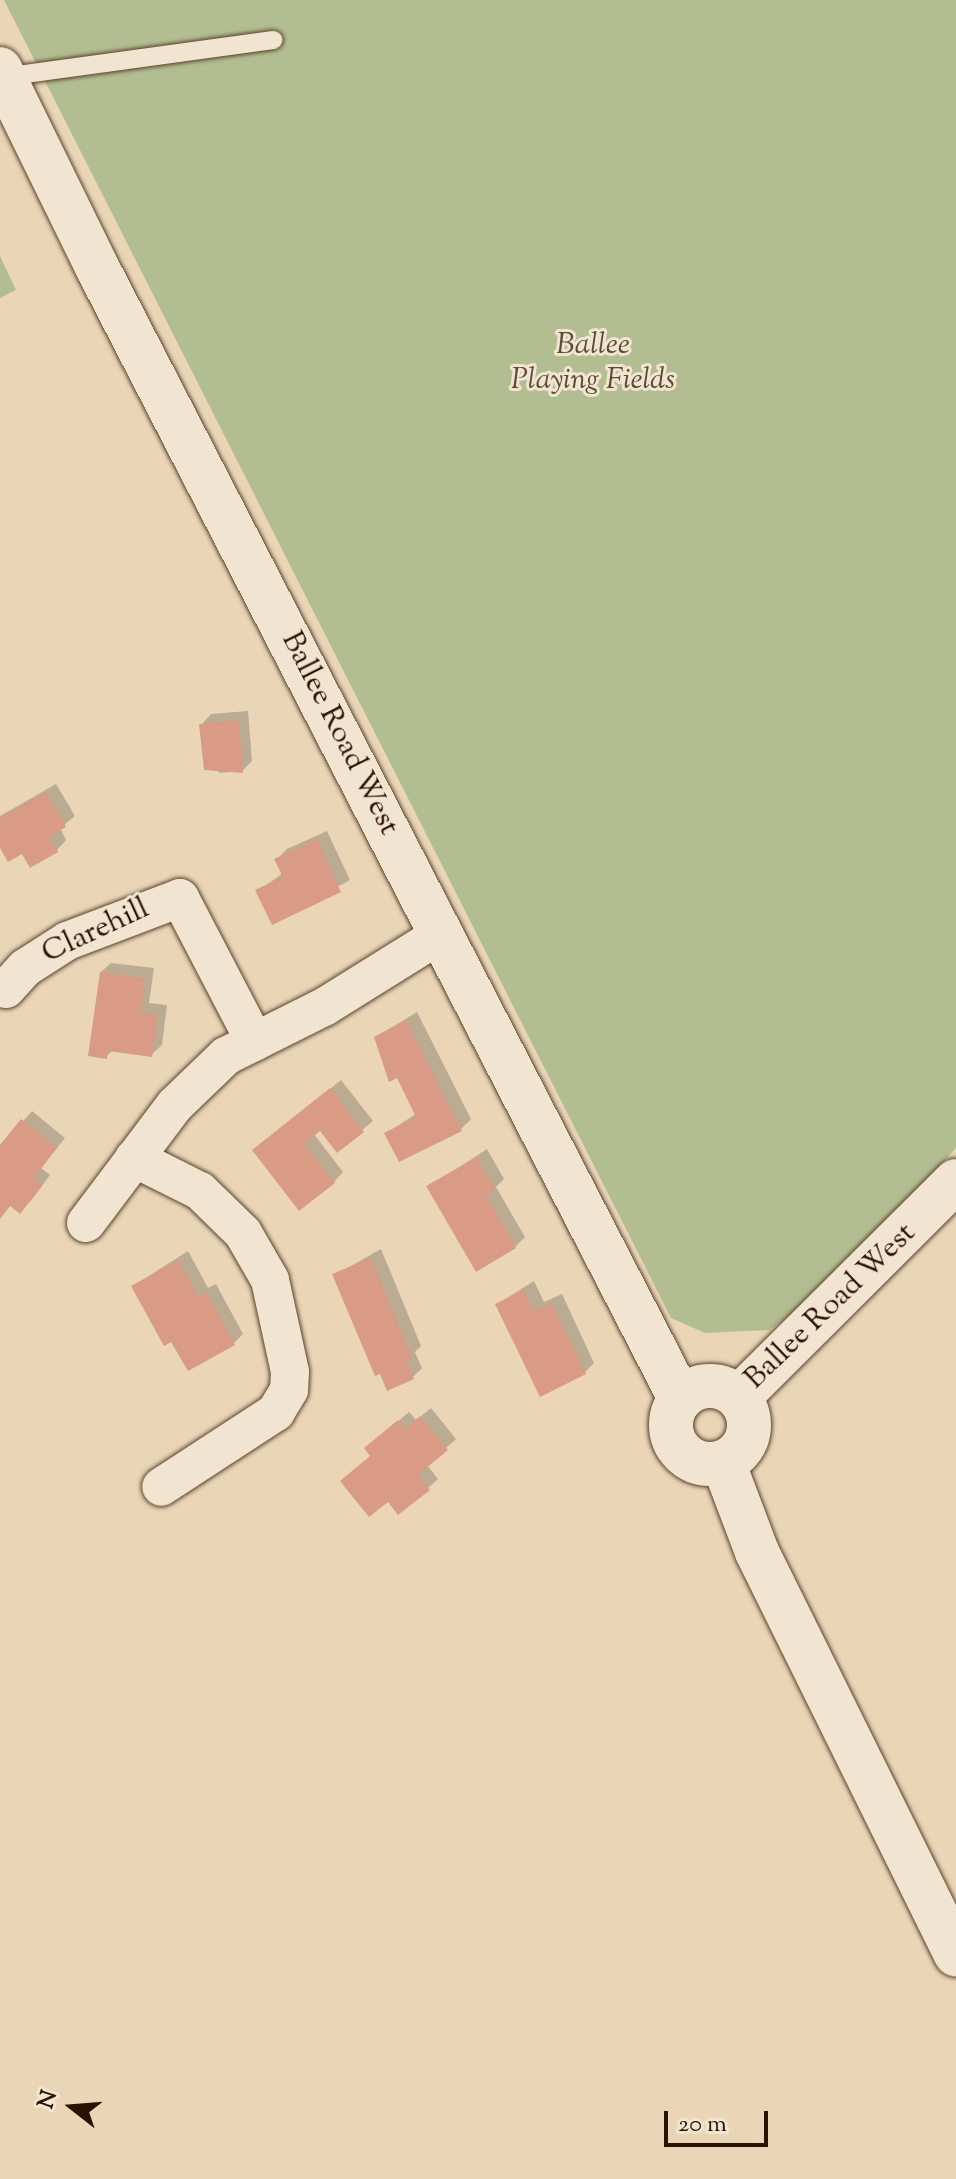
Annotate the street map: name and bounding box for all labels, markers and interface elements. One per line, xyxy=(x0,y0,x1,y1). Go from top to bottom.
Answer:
park label: Ballee Playing Fields xyxy=(511,328,675,398)
street label: Ballee Road West xyxy=(272,626,406,842)
street label: Clarehill xyxy=(37,892,155,972)
street label: Ballee Road West xyxy=(738,1216,924,1398)
north arrow xyxy=(32,2067,112,2147)
text: N xyxy=(31,2087,67,2113)
scale bar xyxy=(668,2095,772,2145)
text: 20 m xyxy=(678,2108,727,2142)

